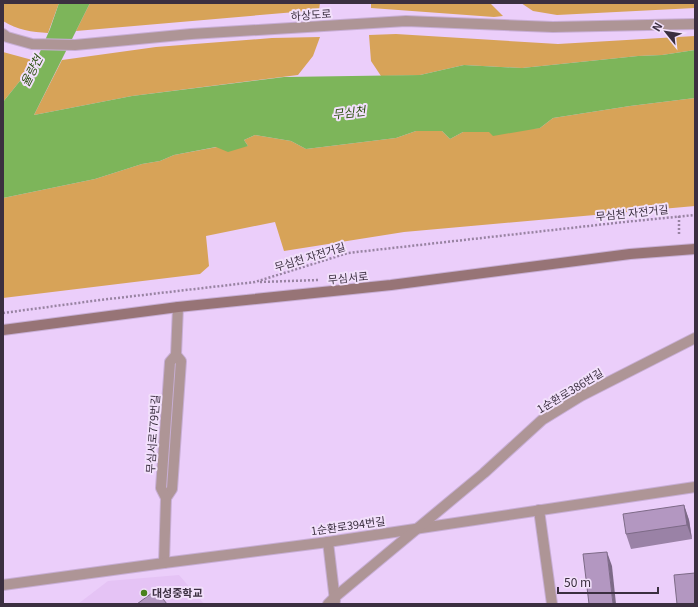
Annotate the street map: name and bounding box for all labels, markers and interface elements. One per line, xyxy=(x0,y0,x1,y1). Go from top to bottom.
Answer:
street label: 하상도로 xyxy=(290,5,332,23)
north arrow xyxy=(646,12,686,52)
text: N xyxy=(647,19,665,34)
water label: 율량천 xyxy=(16,50,47,89)
water label: 무심천 xyxy=(331,101,368,122)
street label: 무심천 자전거길 xyxy=(595,200,669,224)
street label: 무심천 자전거길 xyxy=(272,238,347,274)
street label: 무심서로 xyxy=(327,267,369,287)
street label: 1순환로386번길 xyxy=(533,364,606,416)
street label: 무심서로779번길 xyxy=(141,394,163,474)
street label: 1순환로394번길 xyxy=(310,512,386,538)
scale bar xyxy=(558,569,658,595)
text: 50 m xyxy=(564,573,591,590)
place label: 대성중학교 xyxy=(152,584,203,600)
marker: 대성중학교 xyxy=(139,588,149,598)

